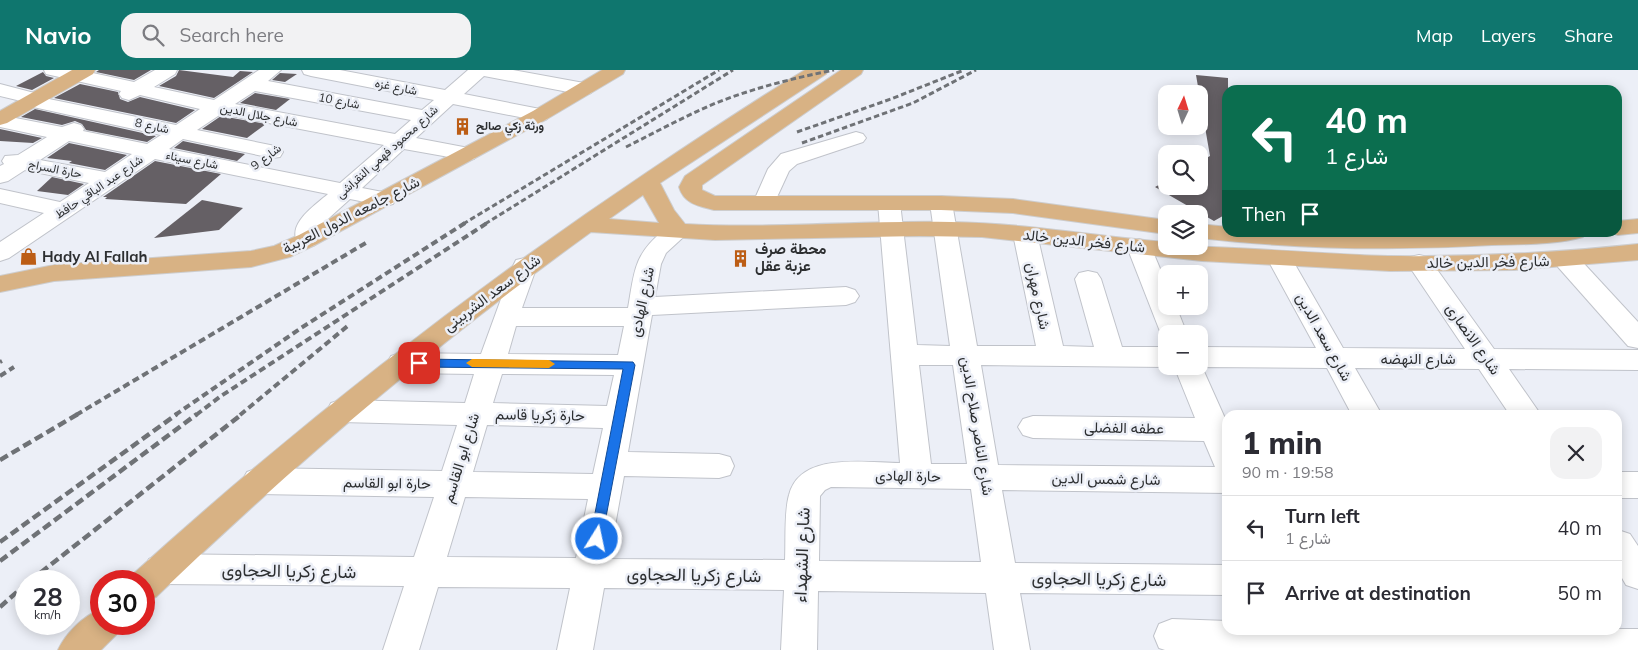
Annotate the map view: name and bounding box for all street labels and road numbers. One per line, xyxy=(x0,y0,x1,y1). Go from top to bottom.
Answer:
street label: شارع غزه xyxy=(373,75,419,100)
street label: شارع 10 xyxy=(317,89,361,114)
street label: شارع جلال الدين xyxy=(219,100,299,131)
street label: شارع محمود فهمي النقراشى xyxy=(332,102,443,204)
street label: شارع 8 xyxy=(133,115,171,138)
street label: شارع 9 xyxy=(247,140,285,175)
street label: شارع سيناء xyxy=(164,147,220,174)
street label: شارع عبد الباقي حافظ xyxy=(52,152,147,224)
street label: حارة السراج xyxy=(27,156,83,183)
street label: شارع جامعه الدول العربية xyxy=(279,172,424,259)
street label: شارع فخر الدين خالد xyxy=(1022,225,1146,258)
street label: شارع سعد الشربينى xyxy=(439,250,545,337)
street label: شارع فخر الدين خالد xyxy=(1426,251,1550,274)
street label: شارع مهران xyxy=(1020,261,1055,332)
street label: شارع الهادى xyxy=(625,265,660,339)
street label: شارع سعد الدين xyxy=(1291,289,1357,385)
street label: شارع الانصارى xyxy=(1440,299,1505,379)
street label: شارع النهضه xyxy=(1380,349,1456,370)
street label: شارع الناصر صلاح الدين xyxy=(955,355,998,497)
street label: حارة زكريا قاسم xyxy=(495,404,585,426)
street label: شارع ابو القاسم xyxy=(438,410,485,506)
street label: عطفه الفضلى xyxy=(1084,417,1164,439)
street label: حارة الهادى xyxy=(875,465,941,487)
street label: شارع شمس الدين xyxy=(1051,468,1161,491)
street label: حارة ابو القاسم xyxy=(343,472,431,494)
street label: شارع الشهداء xyxy=(788,507,816,603)
street label: شارع زكريا الحجاوى xyxy=(221,558,357,584)
street label: شارع زكريا الحجاوى xyxy=(626,562,762,588)
street label: شارع زكريا الحجاوى xyxy=(1031,566,1167,592)

